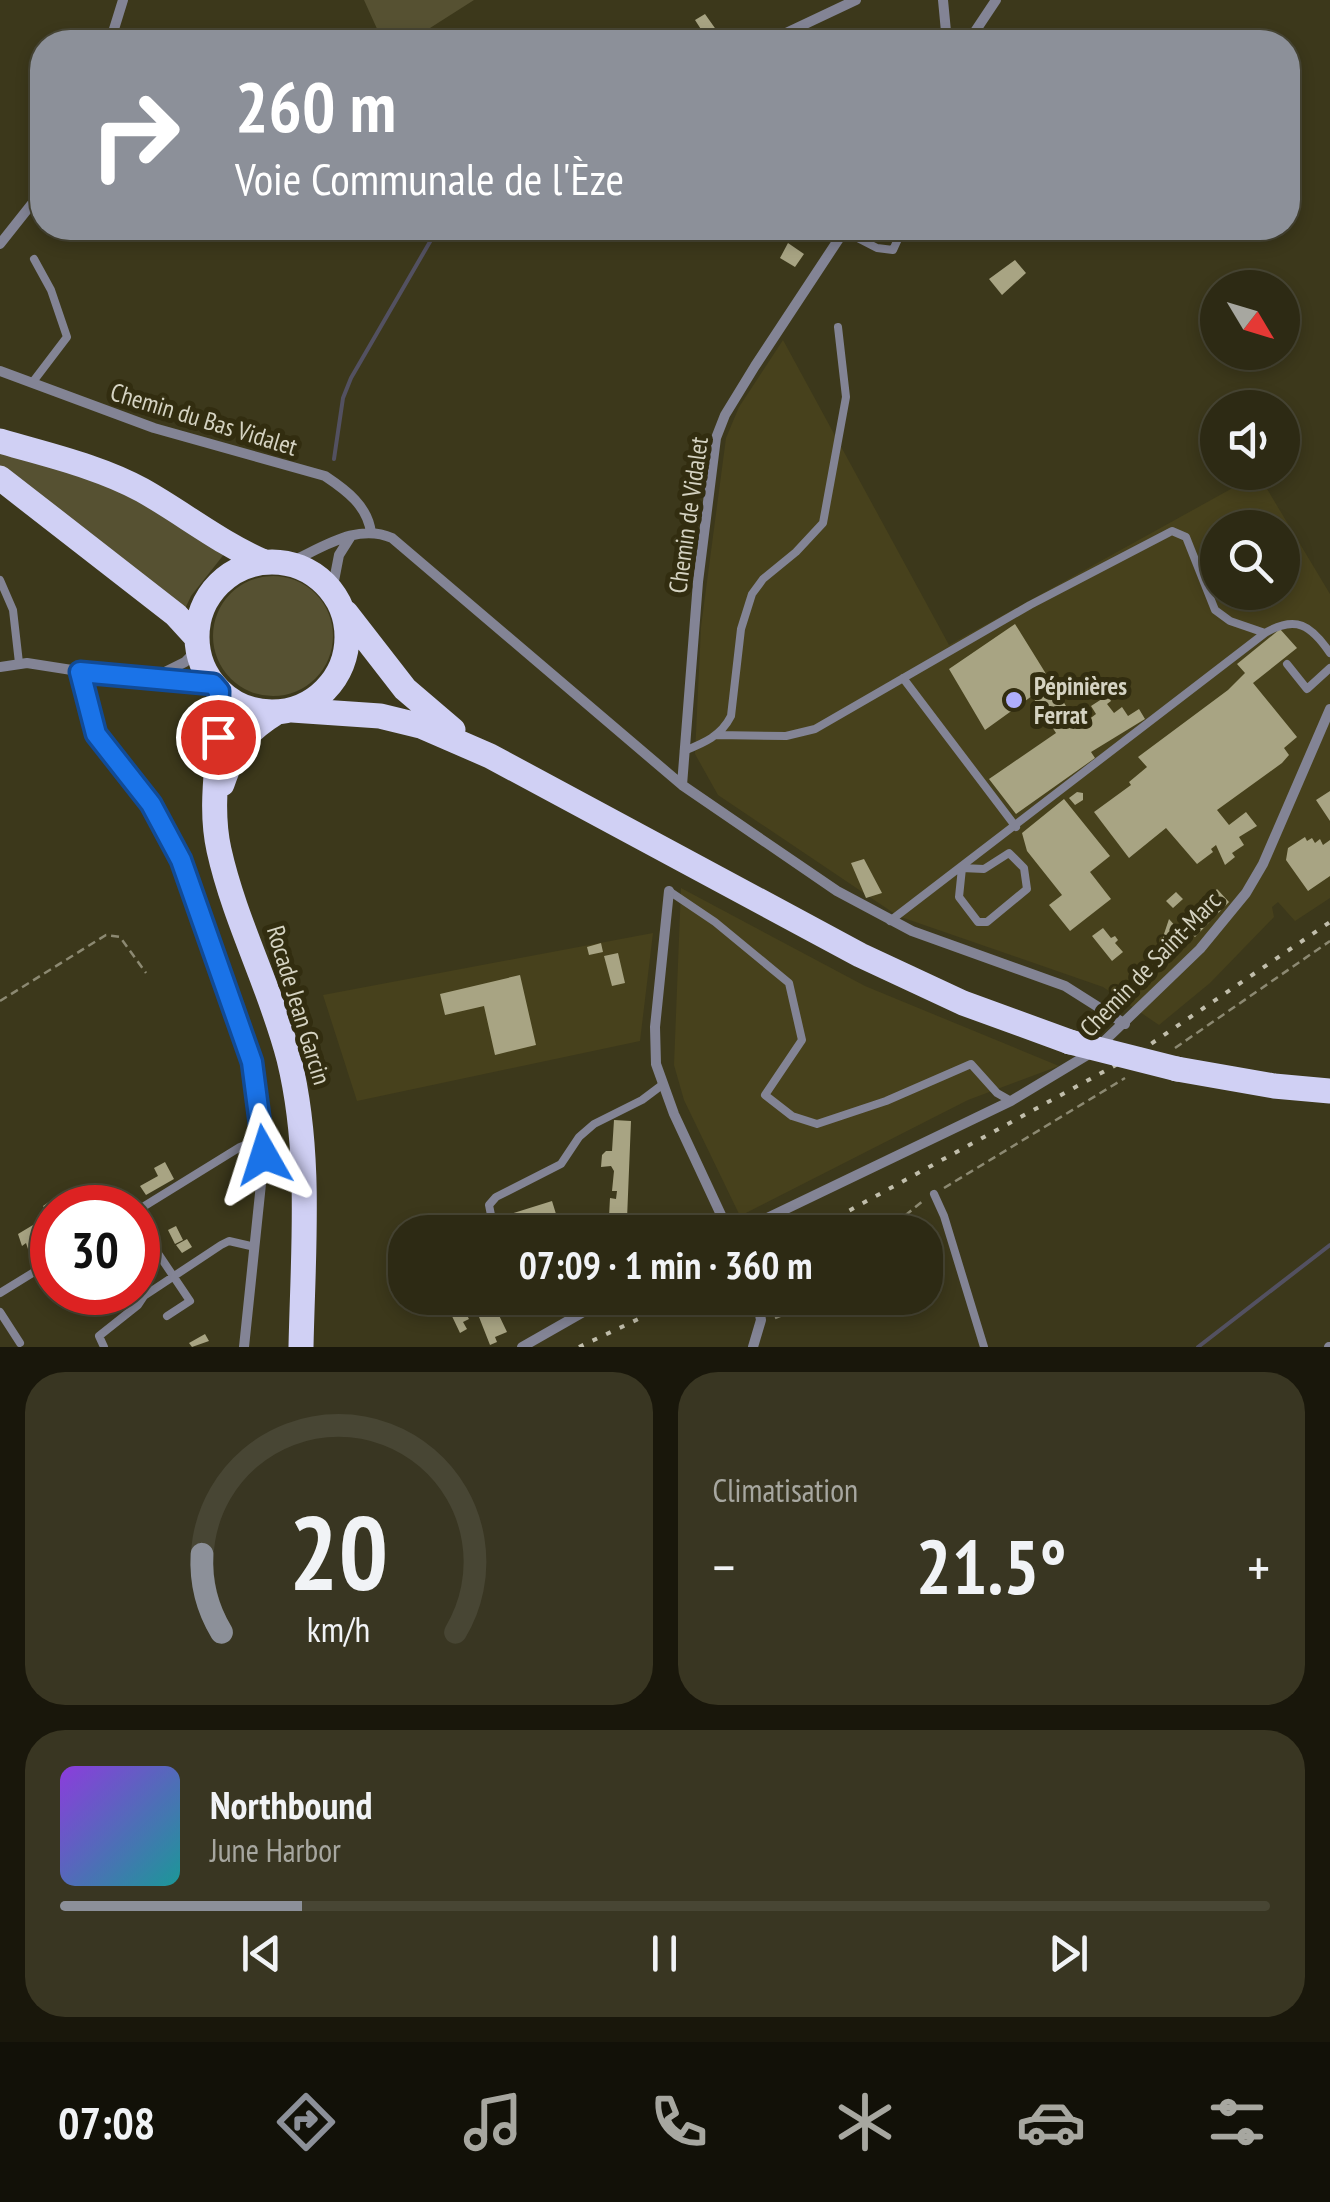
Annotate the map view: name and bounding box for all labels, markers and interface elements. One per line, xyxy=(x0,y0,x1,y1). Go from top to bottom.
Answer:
text: 260 m xyxy=(235,61,396,151)
icon: right xyxy=(70,70,200,200)
text: Voie Communale de l'Èze xyxy=(235,149,624,207)
north arrow xyxy=(1200,270,1300,370)
map controls xyxy=(1200,270,1300,610)
street label: Chemin du Bas Vidalet xyxy=(107,375,301,463)
button: sound xyxy=(1200,390,1300,490)
street label: Chemin de Vidalet xyxy=(661,435,715,595)
button: search xyxy=(1200,510,1300,610)
place label: Pépinières Ferrat xyxy=(1034,670,1127,731)
marker: Pépinières Ferrat xyxy=(1003,689,1025,711)
pin xyxy=(176,695,261,780)
icon: arrive xyxy=(191,710,246,765)
street label: Chemin de Saint-Marc xyxy=(1073,885,1227,1043)
street label: Rocade Jean Garcin xyxy=(260,922,338,1088)
position arrow xyxy=(212,1103,316,1207)
speed limit sign: 30 xyxy=(30,1185,160,1315)
text: 07:09 · 1 min · 360 m xyxy=(519,1240,812,1289)
text: Climatisation xyxy=(713,1469,858,1511)
text: 20 xyxy=(289,1484,388,1619)
text: 21.5° xyxy=(916,1518,1067,1615)
text: − xyxy=(713,1531,735,1602)
text: + xyxy=(1247,1531,1270,1602)
text: km/h xyxy=(307,1606,370,1652)
text: Northbound xyxy=(210,1780,372,1829)
text: June Harbor xyxy=(210,1829,341,1871)
icon: previous xyxy=(234,1926,289,1981)
icon: pause xyxy=(637,1926,692,1981)
icon: next xyxy=(1041,1926,1096,1981)
icon: directions xyxy=(271,2087,341,2157)
icon: music xyxy=(458,2087,528,2157)
icon: phone xyxy=(644,2087,714,2157)
icon: climate xyxy=(830,2087,900,2157)
icon: car xyxy=(1016,2087,1086,2157)
icon: filters xyxy=(1202,2087,1272,2157)
text: 07:08 xyxy=(58,2093,155,2151)

